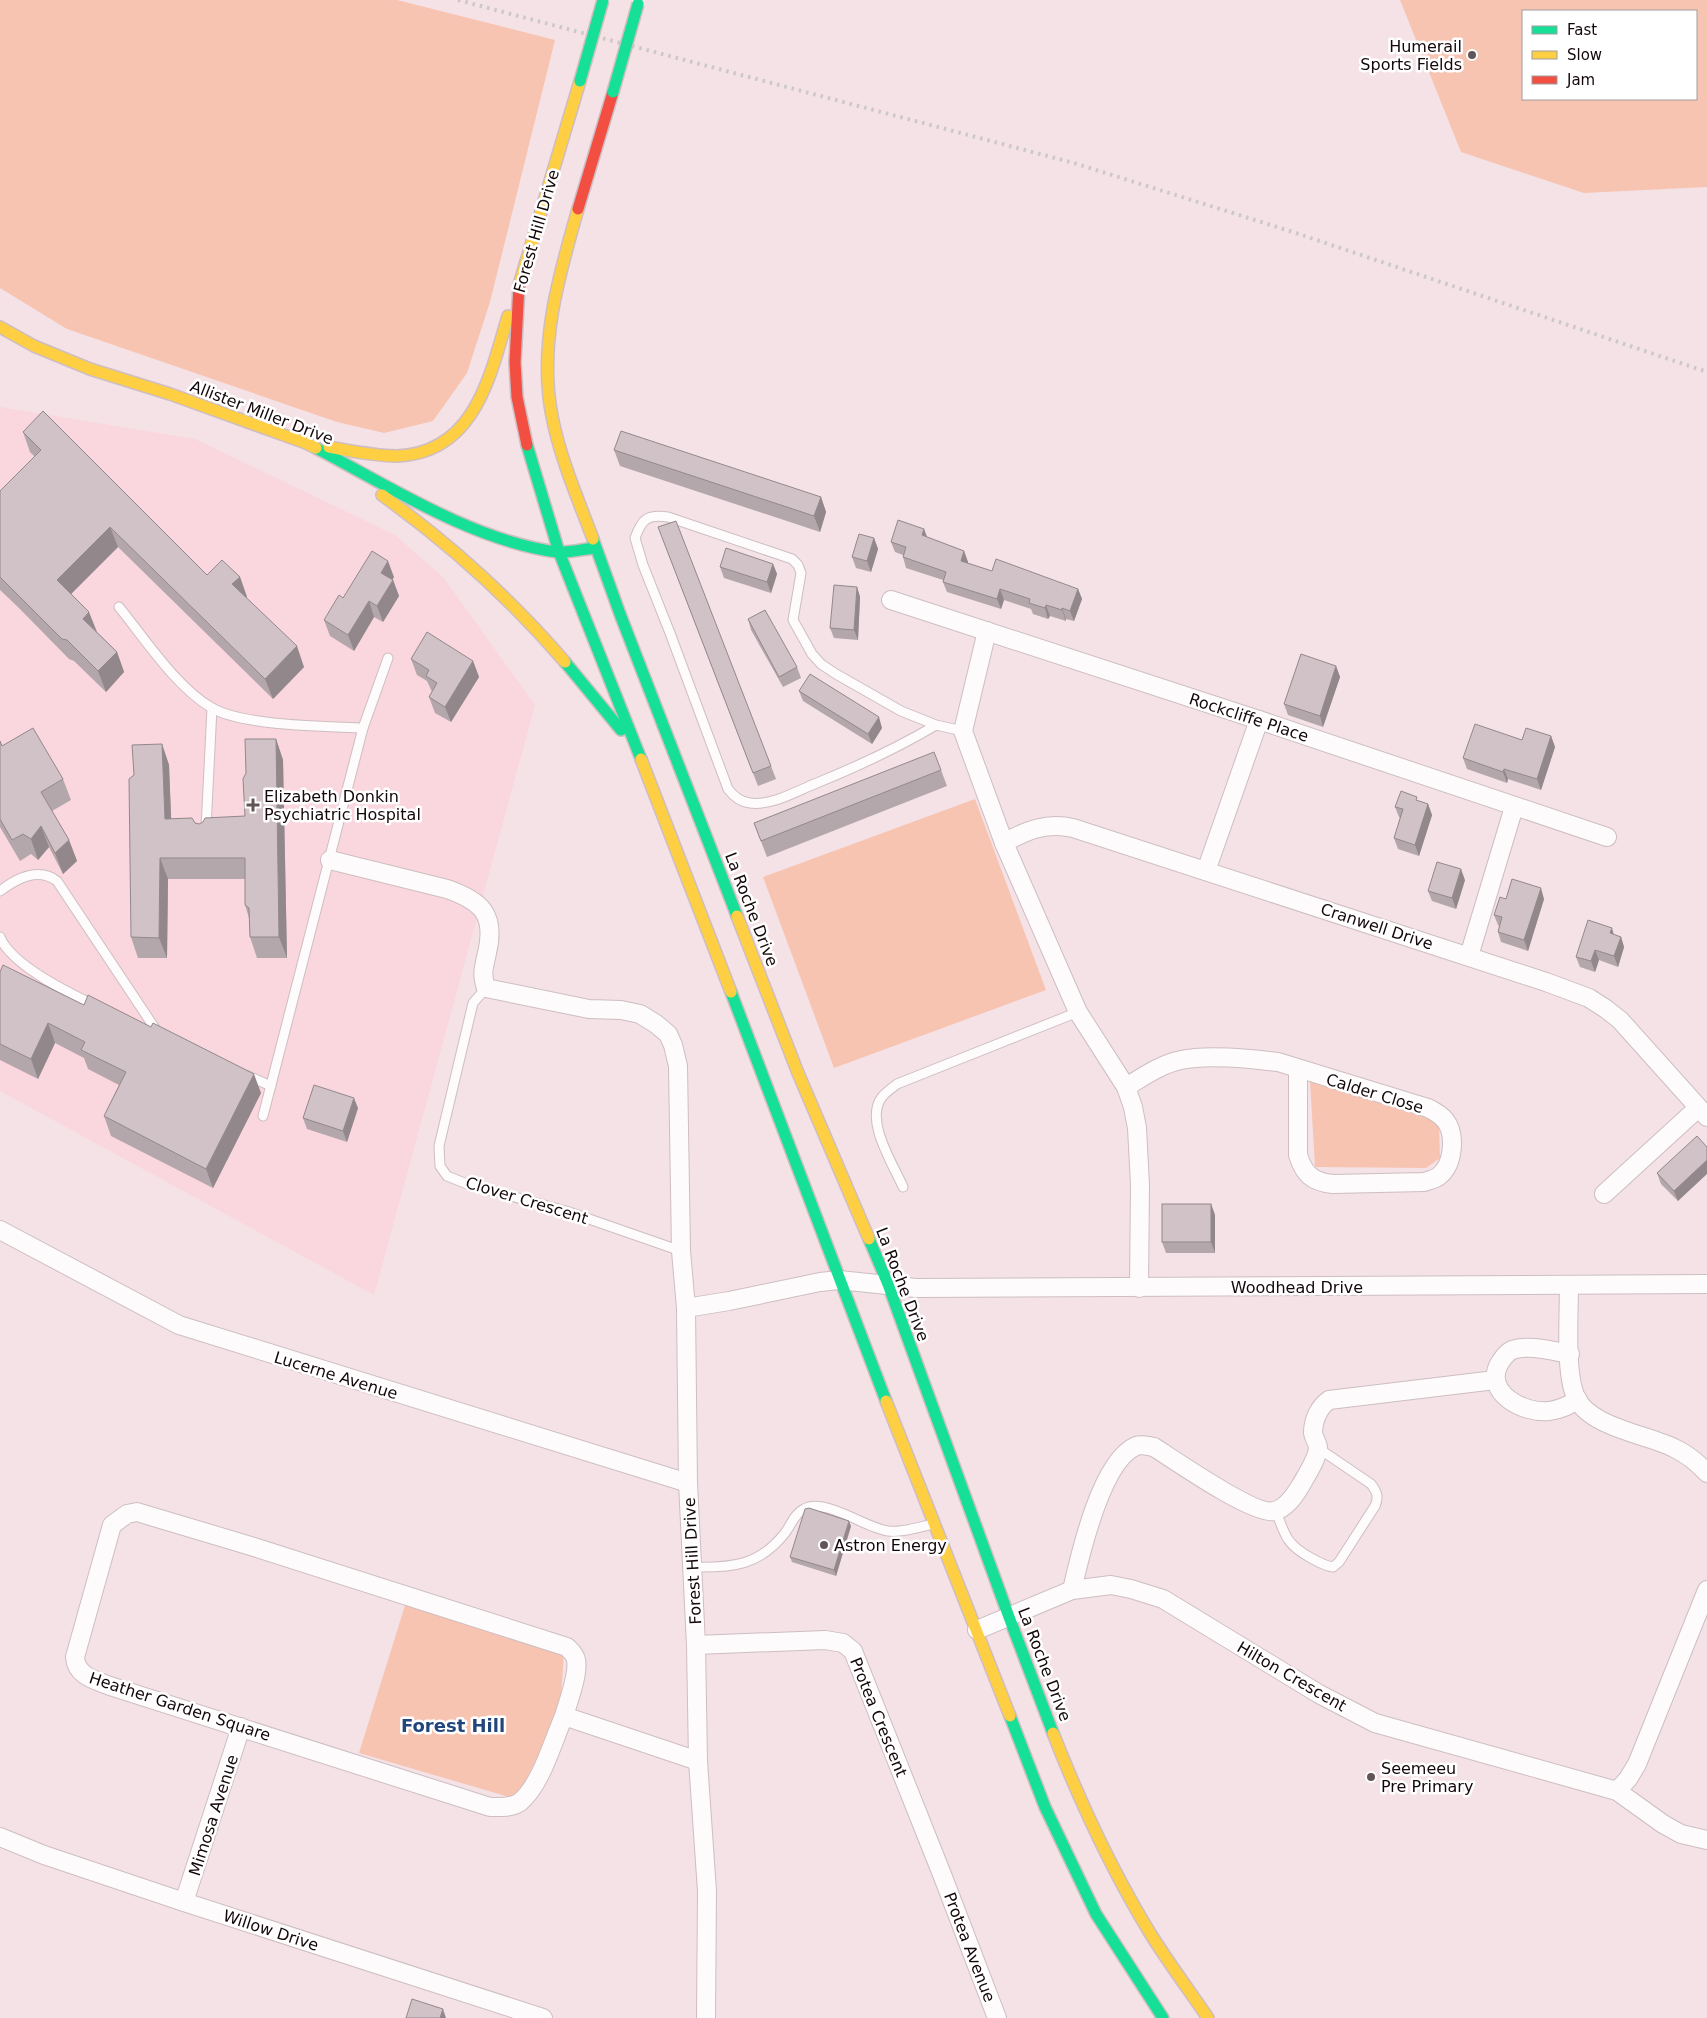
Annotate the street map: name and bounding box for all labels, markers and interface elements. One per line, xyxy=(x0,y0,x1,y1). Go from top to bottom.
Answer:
legend xyxy=(1522,10,1697,100)
text: Fast xyxy=(1567,21,1597,39)
place label: Humerail Sports Fields xyxy=(1360,37,1462,74)
text: Slow xyxy=(1567,46,1602,64)
marker: Humerail Sports Fields xyxy=(1466,49,1478,61)
text: Jam xyxy=(1566,71,1595,89)
street label: Forest Hill Drive xyxy=(510,167,563,295)
street label: Allister Miller Drive xyxy=(188,376,336,449)
street label: Rockcliffe Place xyxy=(1187,689,1311,746)
place label: Elizabeth Donkin Psychiatric Hospital xyxy=(264,787,421,824)
marker: Elizabeth Donkin Psychiatric Hospital xyxy=(246,798,260,812)
street label: La Roche Drive xyxy=(721,850,782,969)
street label: Cranwell Drive xyxy=(1318,899,1436,954)
street label: Calder Close xyxy=(1324,1070,1426,1117)
street label: Clover Crescent xyxy=(463,1173,590,1228)
street label: La Roche Drive xyxy=(872,1225,933,1344)
street label: Woodhead Drive xyxy=(1231,1278,1363,1297)
street label: Lucerne Avenue xyxy=(272,1348,400,1403)
street label: Forest Hill Drive xyxy=(680,1497,705,1625)
place label: Astron Energy xyxy=(834,1536,947,1555)
marker: Astron Energy xyxy=(818,1539,830,1551)
street label: La Roche Drive xyxy=(1014,1605,1075,1724)
street label: Hilton Crescent xyxy=(1234,1637,1350,1715)
street label: Protea Crescent xyxy=(846,1655,911,1780)
street label: Heather Garden Square xyxy=(87,1668,273,1745)
district label: Forest Hill xyxy=(401,1715,505,1736)
street label: Mimosa Avenue xyxy=(185,1752,242,1878)
place label: Seemeeu Pre Primary xyxy=(1381,1759,1473,1796)
marker: Seemeeu Pre Primary xyxy=(1365,1771,1377,1783)
street label: Protea Avenue xyxy=(940,1890,999,2005)
street label: Willow Drive xyxy=(221,1906,321,1955)

